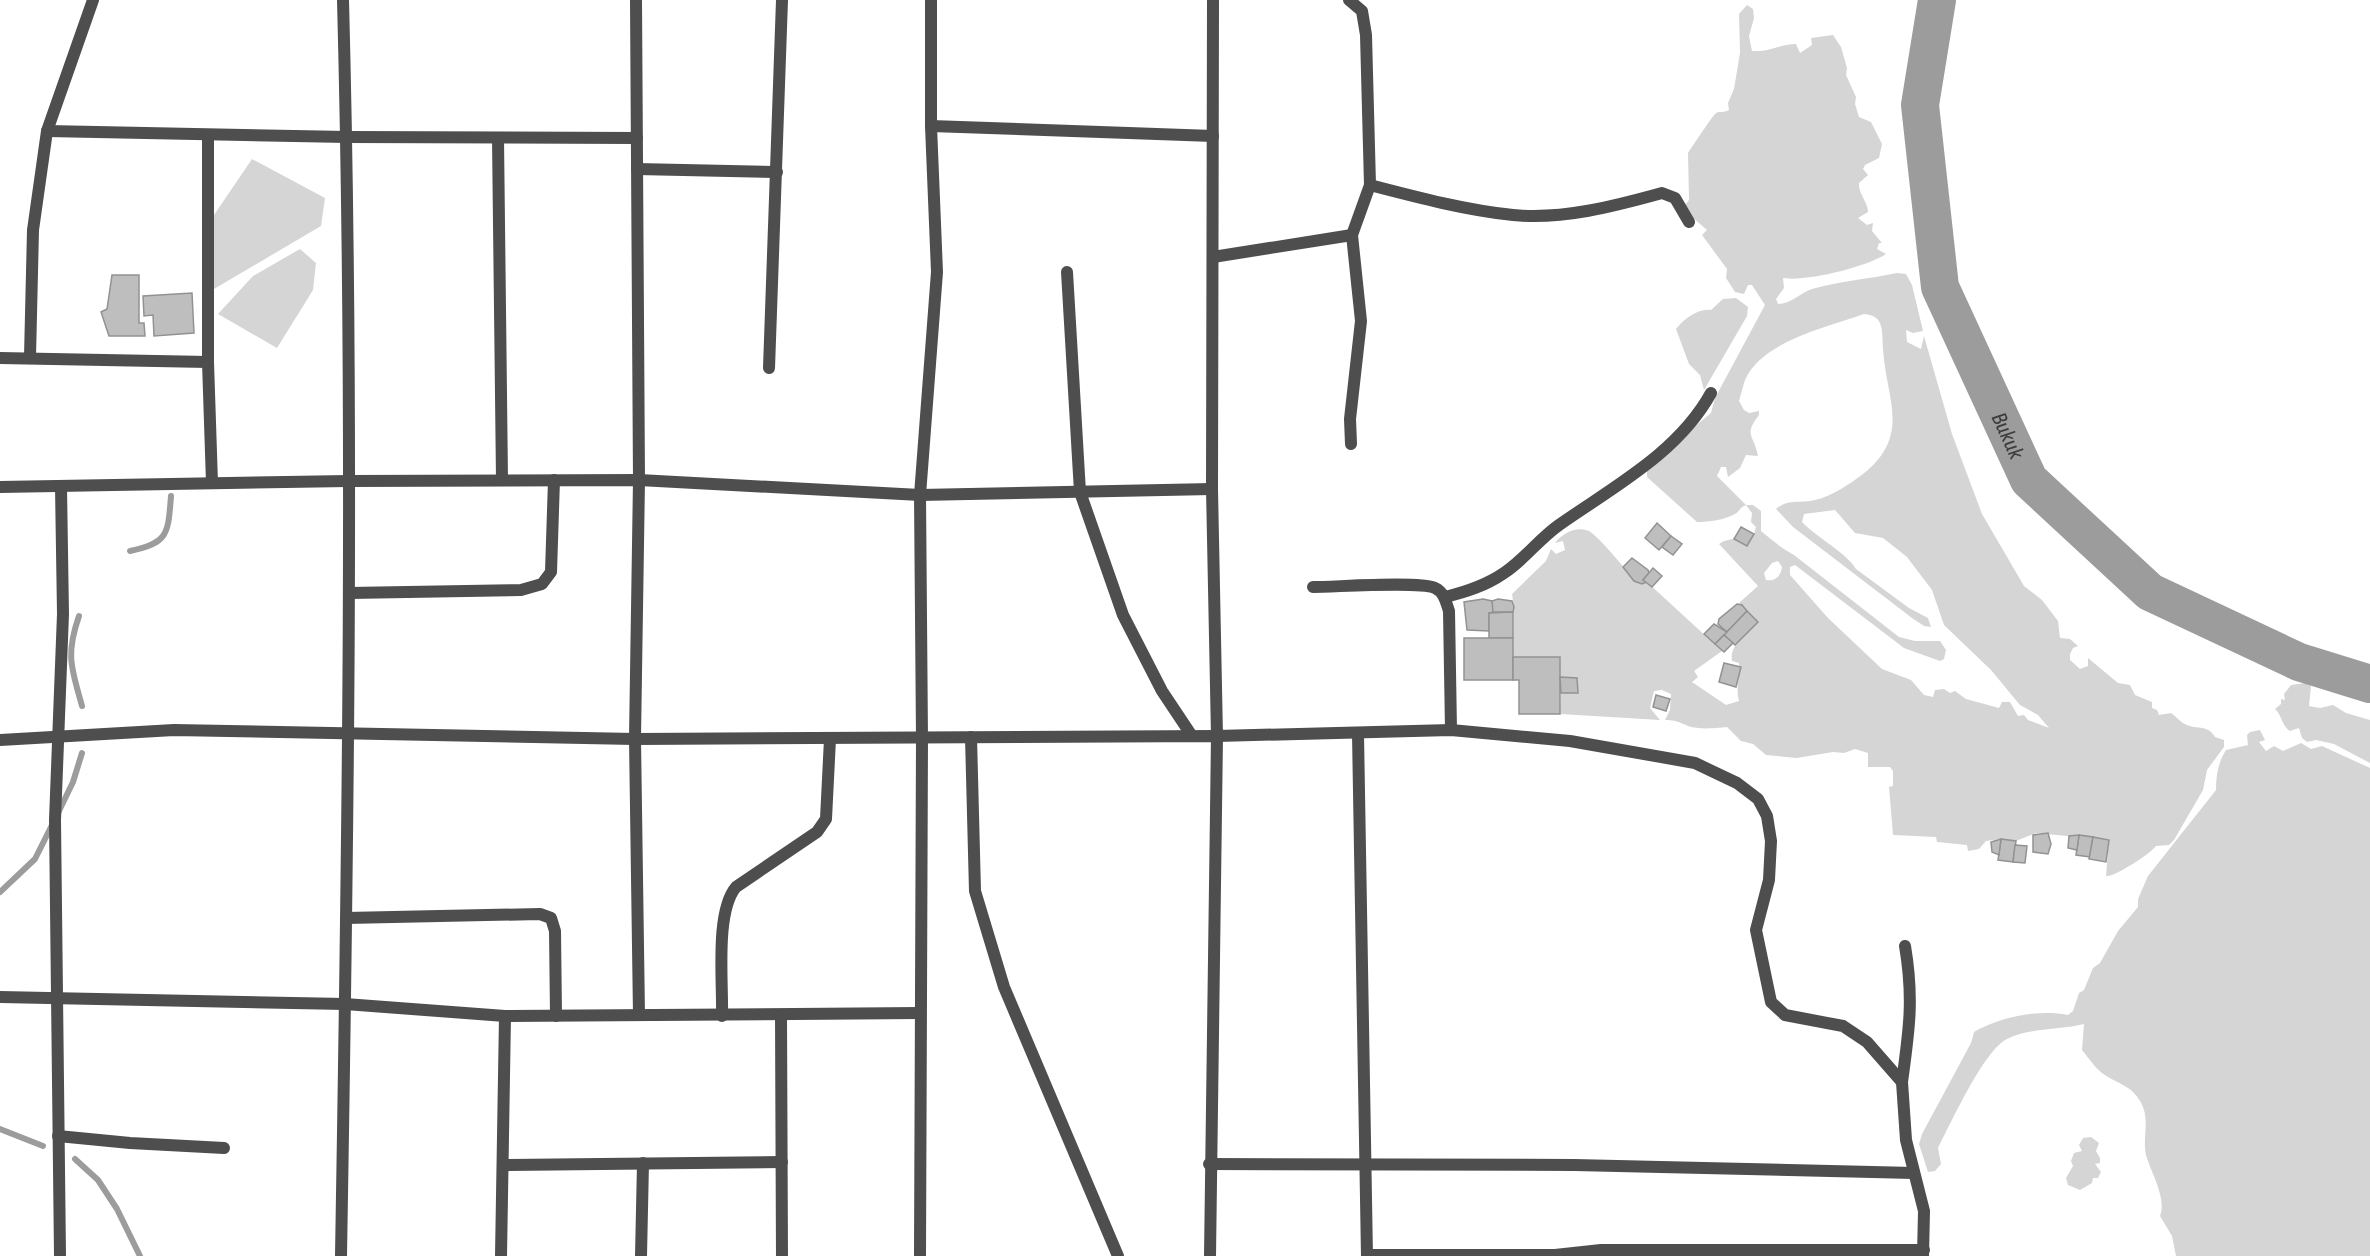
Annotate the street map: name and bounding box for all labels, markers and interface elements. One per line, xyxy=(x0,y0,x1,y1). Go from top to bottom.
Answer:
water label: Bukuk xyxy=(1987,408,2030,463)

